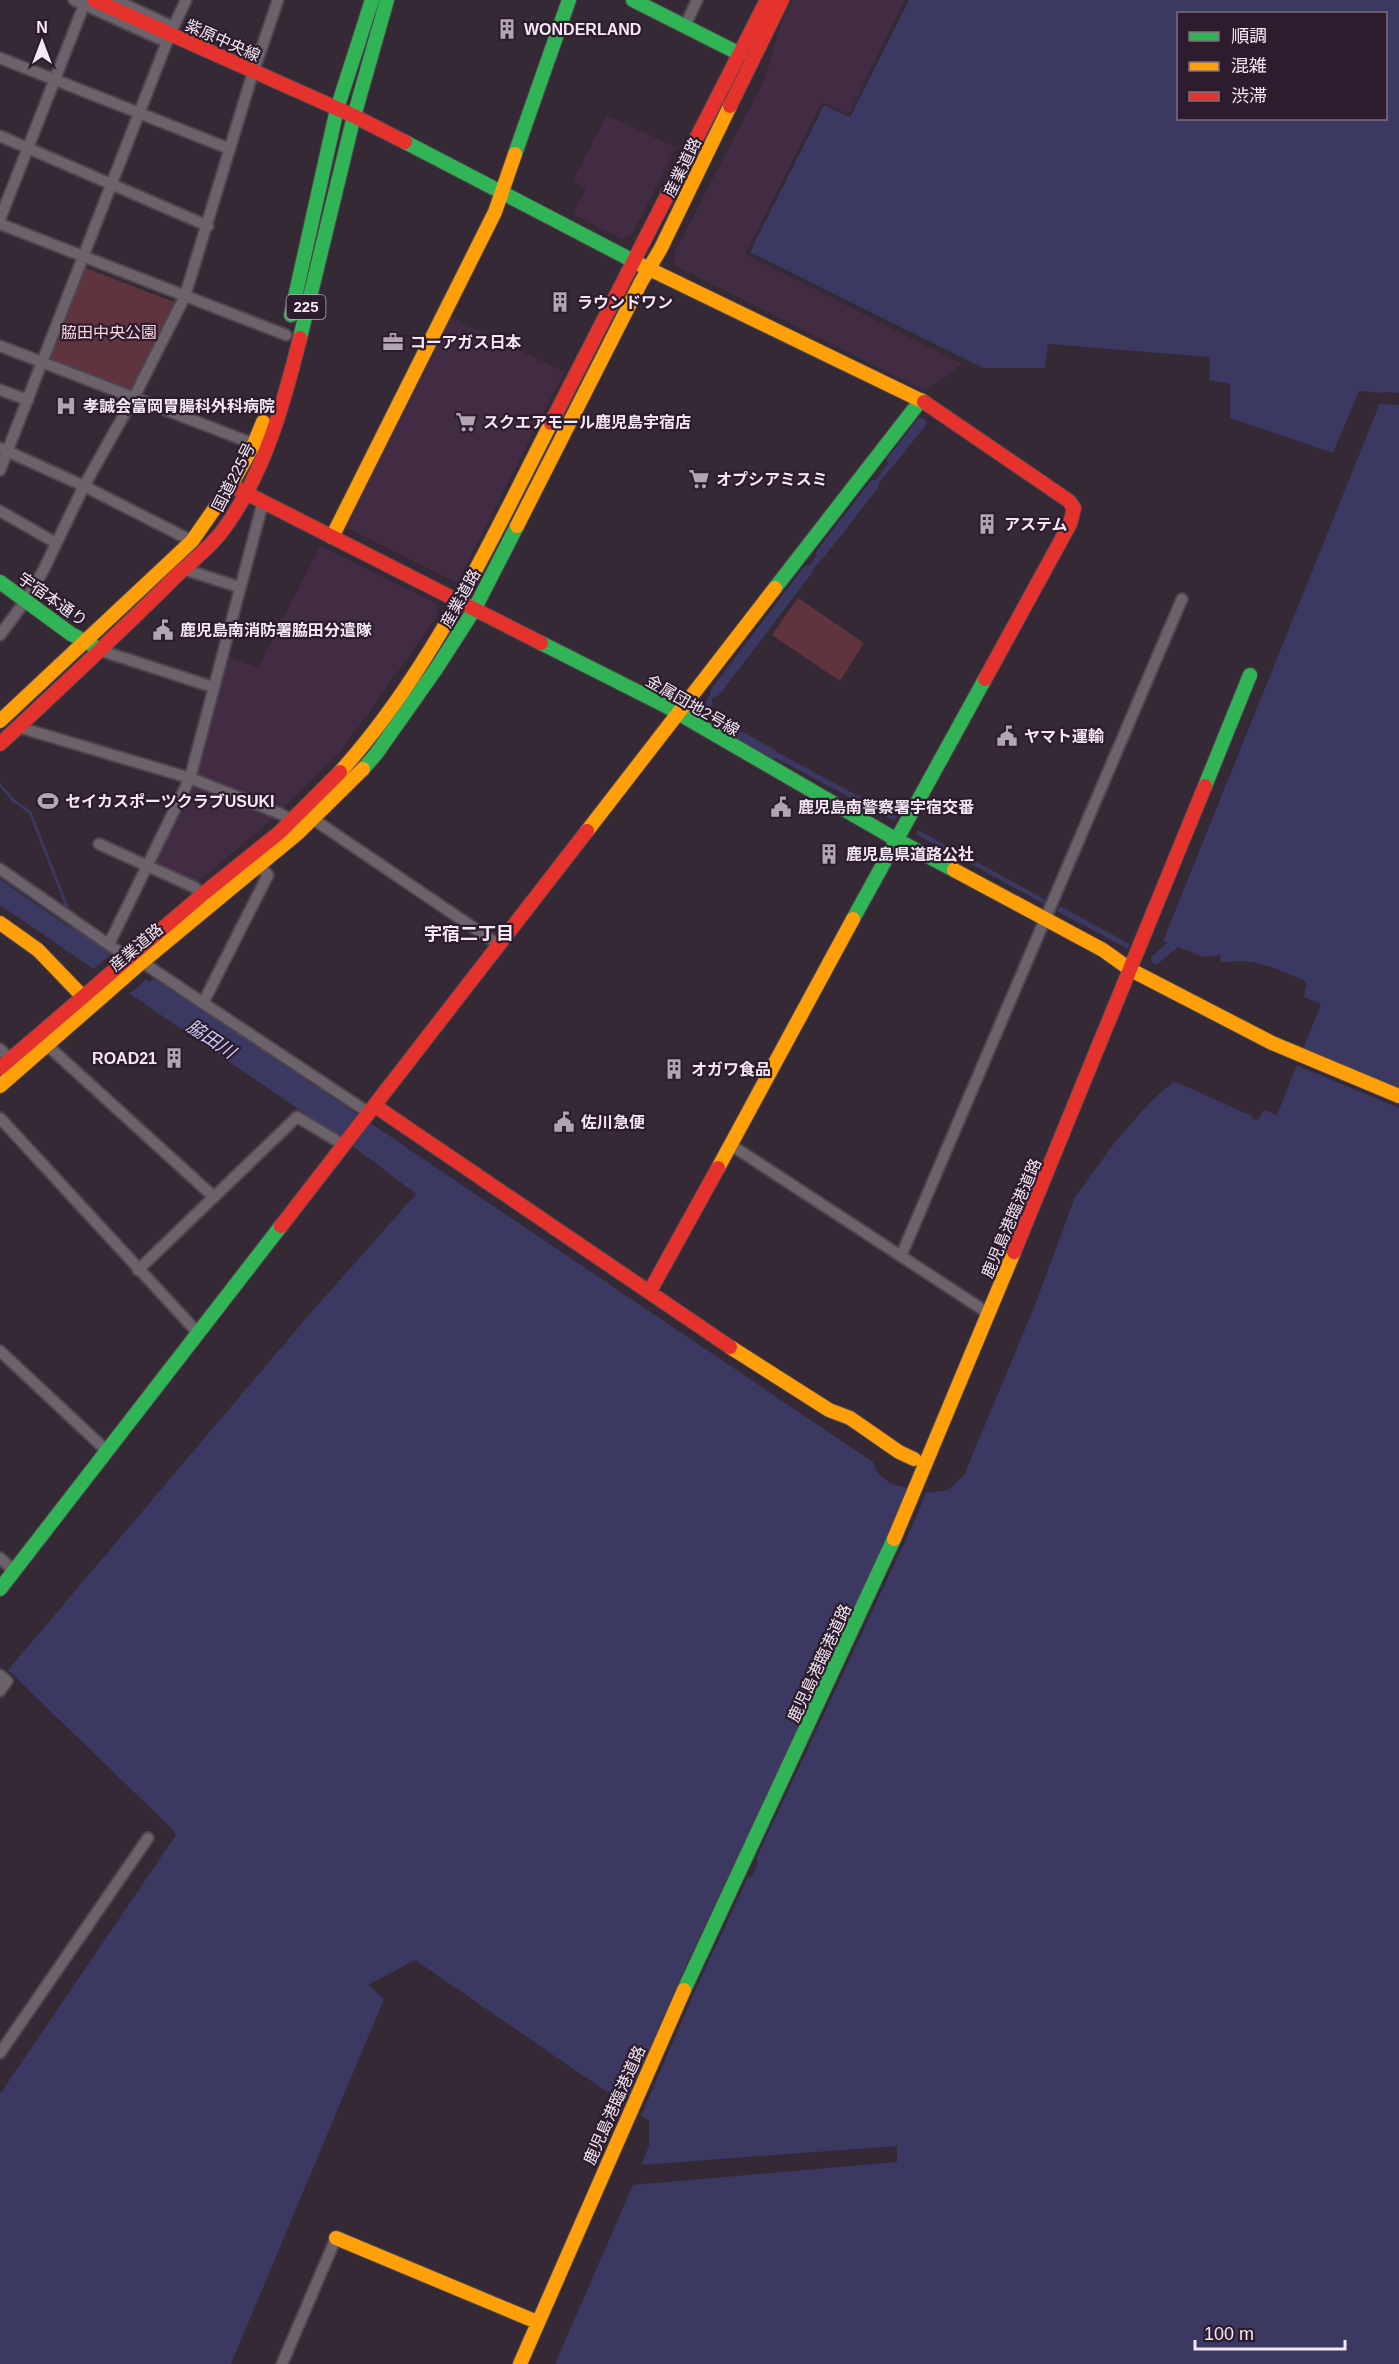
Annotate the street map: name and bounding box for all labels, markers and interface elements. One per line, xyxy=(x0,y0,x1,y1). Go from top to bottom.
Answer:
north arrow xyxy=(12,12,72,72)
legend xyxy=(1177,12,1387,120)
street label: 紫原中央線 xyxy=(183,16,263,64)
building icon: WONDERLAND xyxy=(495,17,519,41)
text: N xyxy=(36,19,48,36)
place label: WONDERLAND xyxy=(524,21,641,38)
text: 順調 xyxy=(1231,26,1267,46)
text: 混雑 xyxy=(1231,56,1267,76)
text: 渋滞 xyxy=(1231,86,1267,106)
street label: 産業道路 xyxy=(661,135,704,200)
building icon: ラウンドワン xyxy=(548,290,572,314)
place label: ラウンドワン xyxy=(577,294,673,311)
road number: 225 xyxy=(286,295,326,319)
park label: 脇田中央公園 xyxy=(61,324,157,341)
office icon: コーアガス日本 xyxy=(381,330,405,354)
place label: コーアガス日本 xyxy=(410,334,521,351)
hospital icon: 孝誠会富岡胃腸科外科病院 xyxy=(54,394,78,418)
place label: 孝誠会富岡胃腸科外科病院 xyxy=(83,398,275,415)
supermarket icon: スクエアモール鹿児島宇宿店 xyxy=(454,410,478,434)
place label: スクエアモール鹿児島宇宿店 xyxy=(483,414,691,431)
street label: 国道225号 xyxy=(209,440,258,514)
supermarket icon: オプシアミスミ xyxy=(687,467,711,491)
place label: オプシアミスミ xyxy=(716,471,828,488)
building icon: アステム xyxy=(975,512,999,536)
place label: アステム xyxy=(1004,516,1068,533)
street label: 産業道路 xyxy=(437,566,483,630)
street label: 宇宿本通り xyxy=(15,569,90,629)
public building icon: 鹿児島南消防署脇田分遣隊 xyxy=(151,618,175,642)
place label: 鹿児島南消防署脇田分遣隊 xyxy=(180,622,372,639)
street label: 金属団地2号線 xyxy=(643,672,742,739)
public building icon: ヤマト運輸 xyxy=(995,724,1019,748)
place label: ヤマト運輸 xyxy=(1024,727,1104,745)
sports icon: セイカスポーツクラブUSUKI xyxy=(36,789,60,813)
place label: セイカスポーツクラブUSUKI xyxy=(65,793,274,810)
public building icon: 鹿児島南警察署宇宿交番 xyxy=(769,795,793,819)
place label: 鹿児島南警察署宇宿交番 xyxy=(798,799,974,816)
building icon: 鹿児島県道路公社 xyxy=(817,842,841,866)
place label: 鹿児島県道路公社 xyxy=(846,845,974,863)
street label: 産業道路 xyxy=(106,920,166,974)
district label: 宇宿二丁目 xyxy=(424,924,514,944)
water label: 脇田川 xyxy=(183,1016,241,1064)
building icon: ROAD21 xyxy=(162,1046,186,1070)
place label: ROAD21 xyxy=(92,1050,157,1067)
building icon: オガワ食品 xyxy=(662,1057,686,1081)
place label: オガワ食品 xyxy=(691,1061,771,1078)
public building icon: 佐川急便 xyxy=(552,1110,576,1134)
place label: 佐川急便 xyxy=(580,1114,645,1131)
street label: 鹿児島港臨港道路 xyxy=(979,1156,1044,1280)
street label: 鹿児島港臨港道路 xyxy=(785,1602,854,1725)
street label: 鹿児島港臨港道路 xyxy=(581,2043,648,2167)
scale bar xyxy=(1195,2313,1345,2351)
text: 100 m xyxy=(1204,2324,1254,2344)

